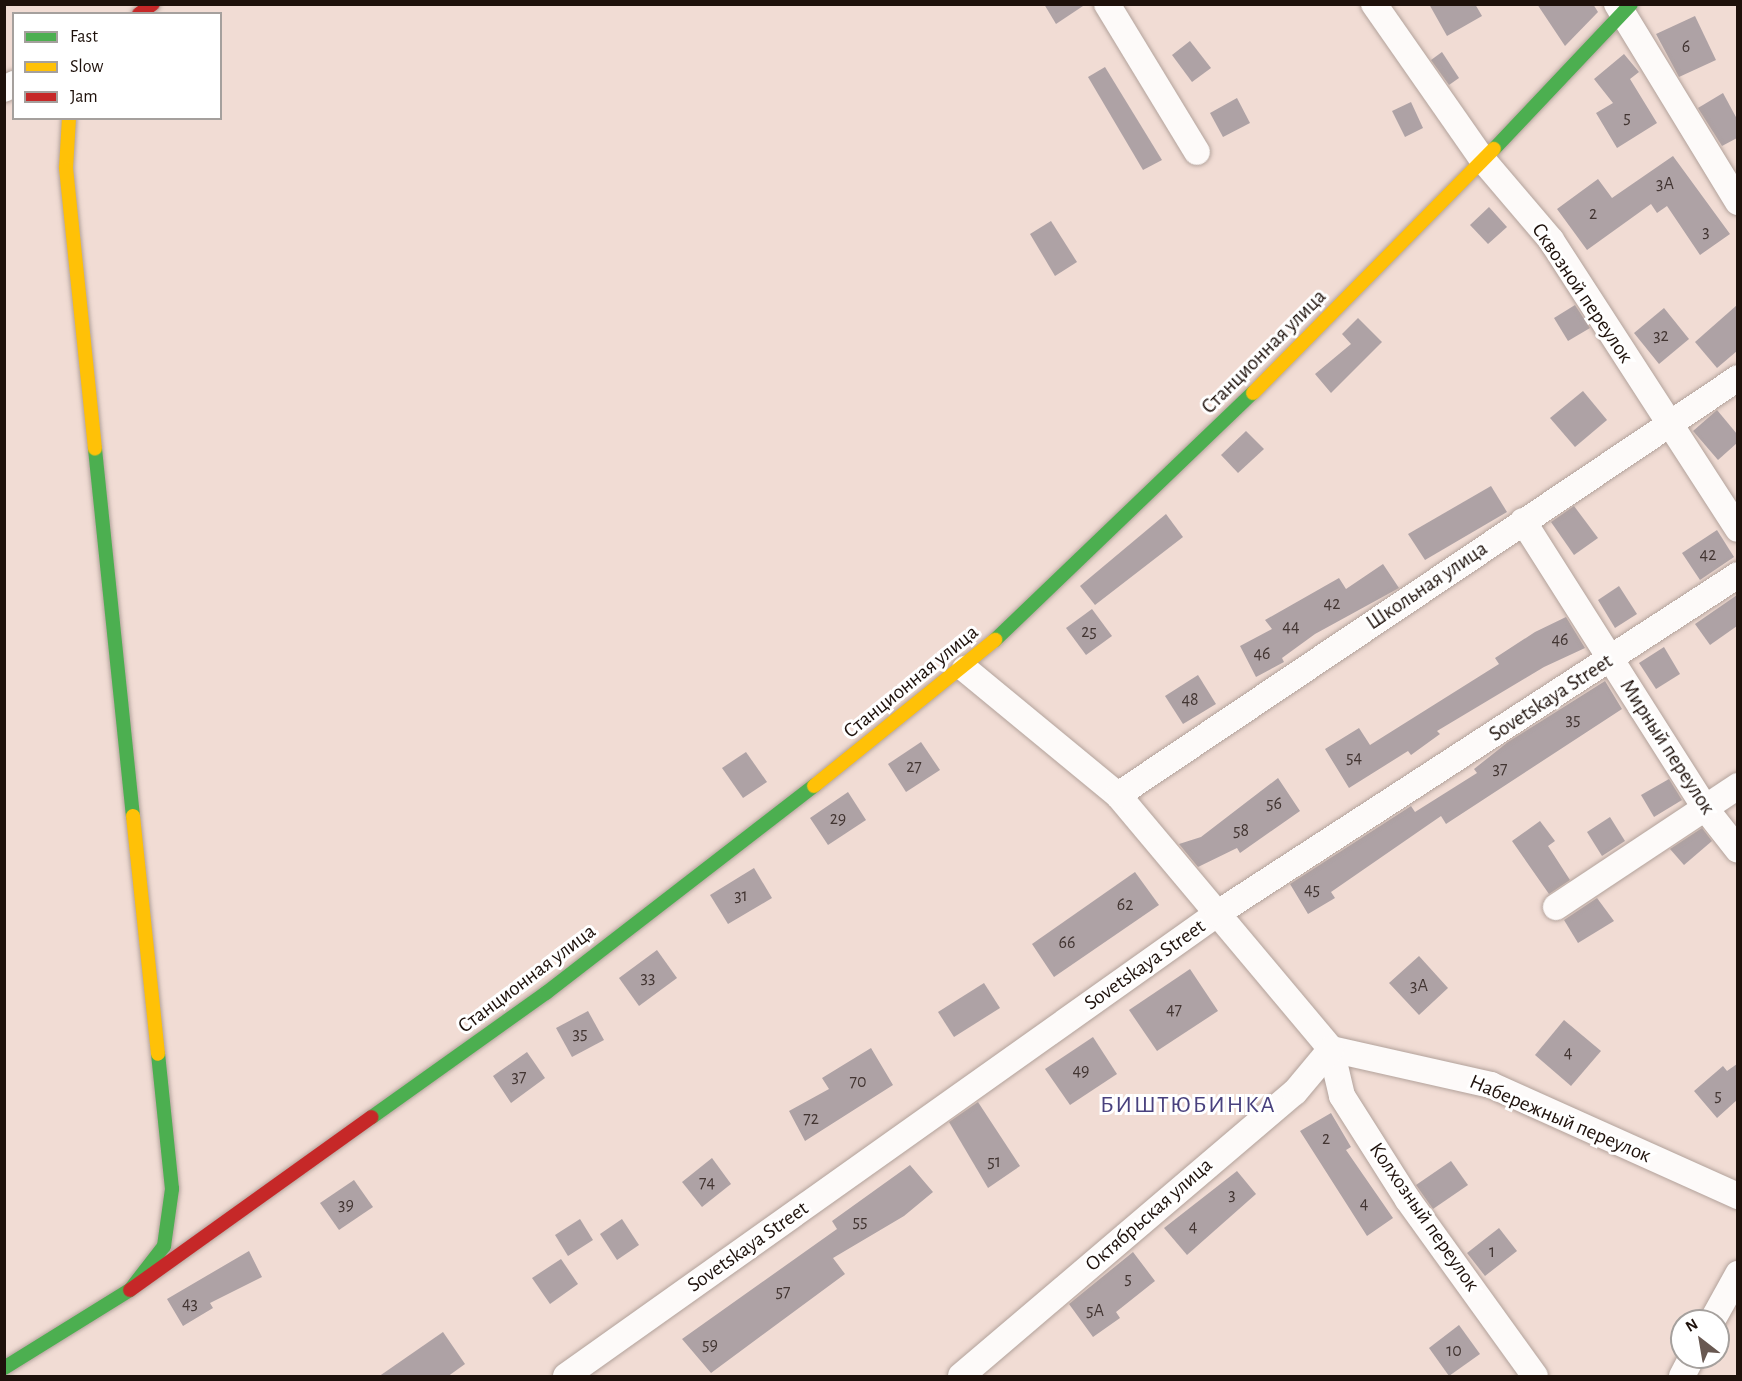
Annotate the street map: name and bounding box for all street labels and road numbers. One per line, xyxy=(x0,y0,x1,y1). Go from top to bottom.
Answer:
street label: Сквозной переулок xyxy=(1526,218,1638,368)
street label: Станционная улица xyxy=(1196,284,1332,420)
street label: Школьная улица xyxy=(1362,536,1492,636)
street label: Станционная улица xyxy=(838,620,984,744)
street label: Sovetskaya Street xyxy=(1485,649,1617,747)
street label: Мирный переулок xyxy=(1614,675,1720,819)
street label: Sovetskaya Street xyxy=(1080,914,1210,1016)
street label: Станционная улица xyxy=(453,919,601,1039)
street label: Набережный переулок xyxy=(1465,1069,1655,1169)
street label: Колхозный переулок xyxy=(1363,1138,1485,1296)
street label: Октябрьская улица xyxy=(1080,1153,1218,1277)
street label: Sovetskaya Street xyxy=(683,1196,813,1298)

